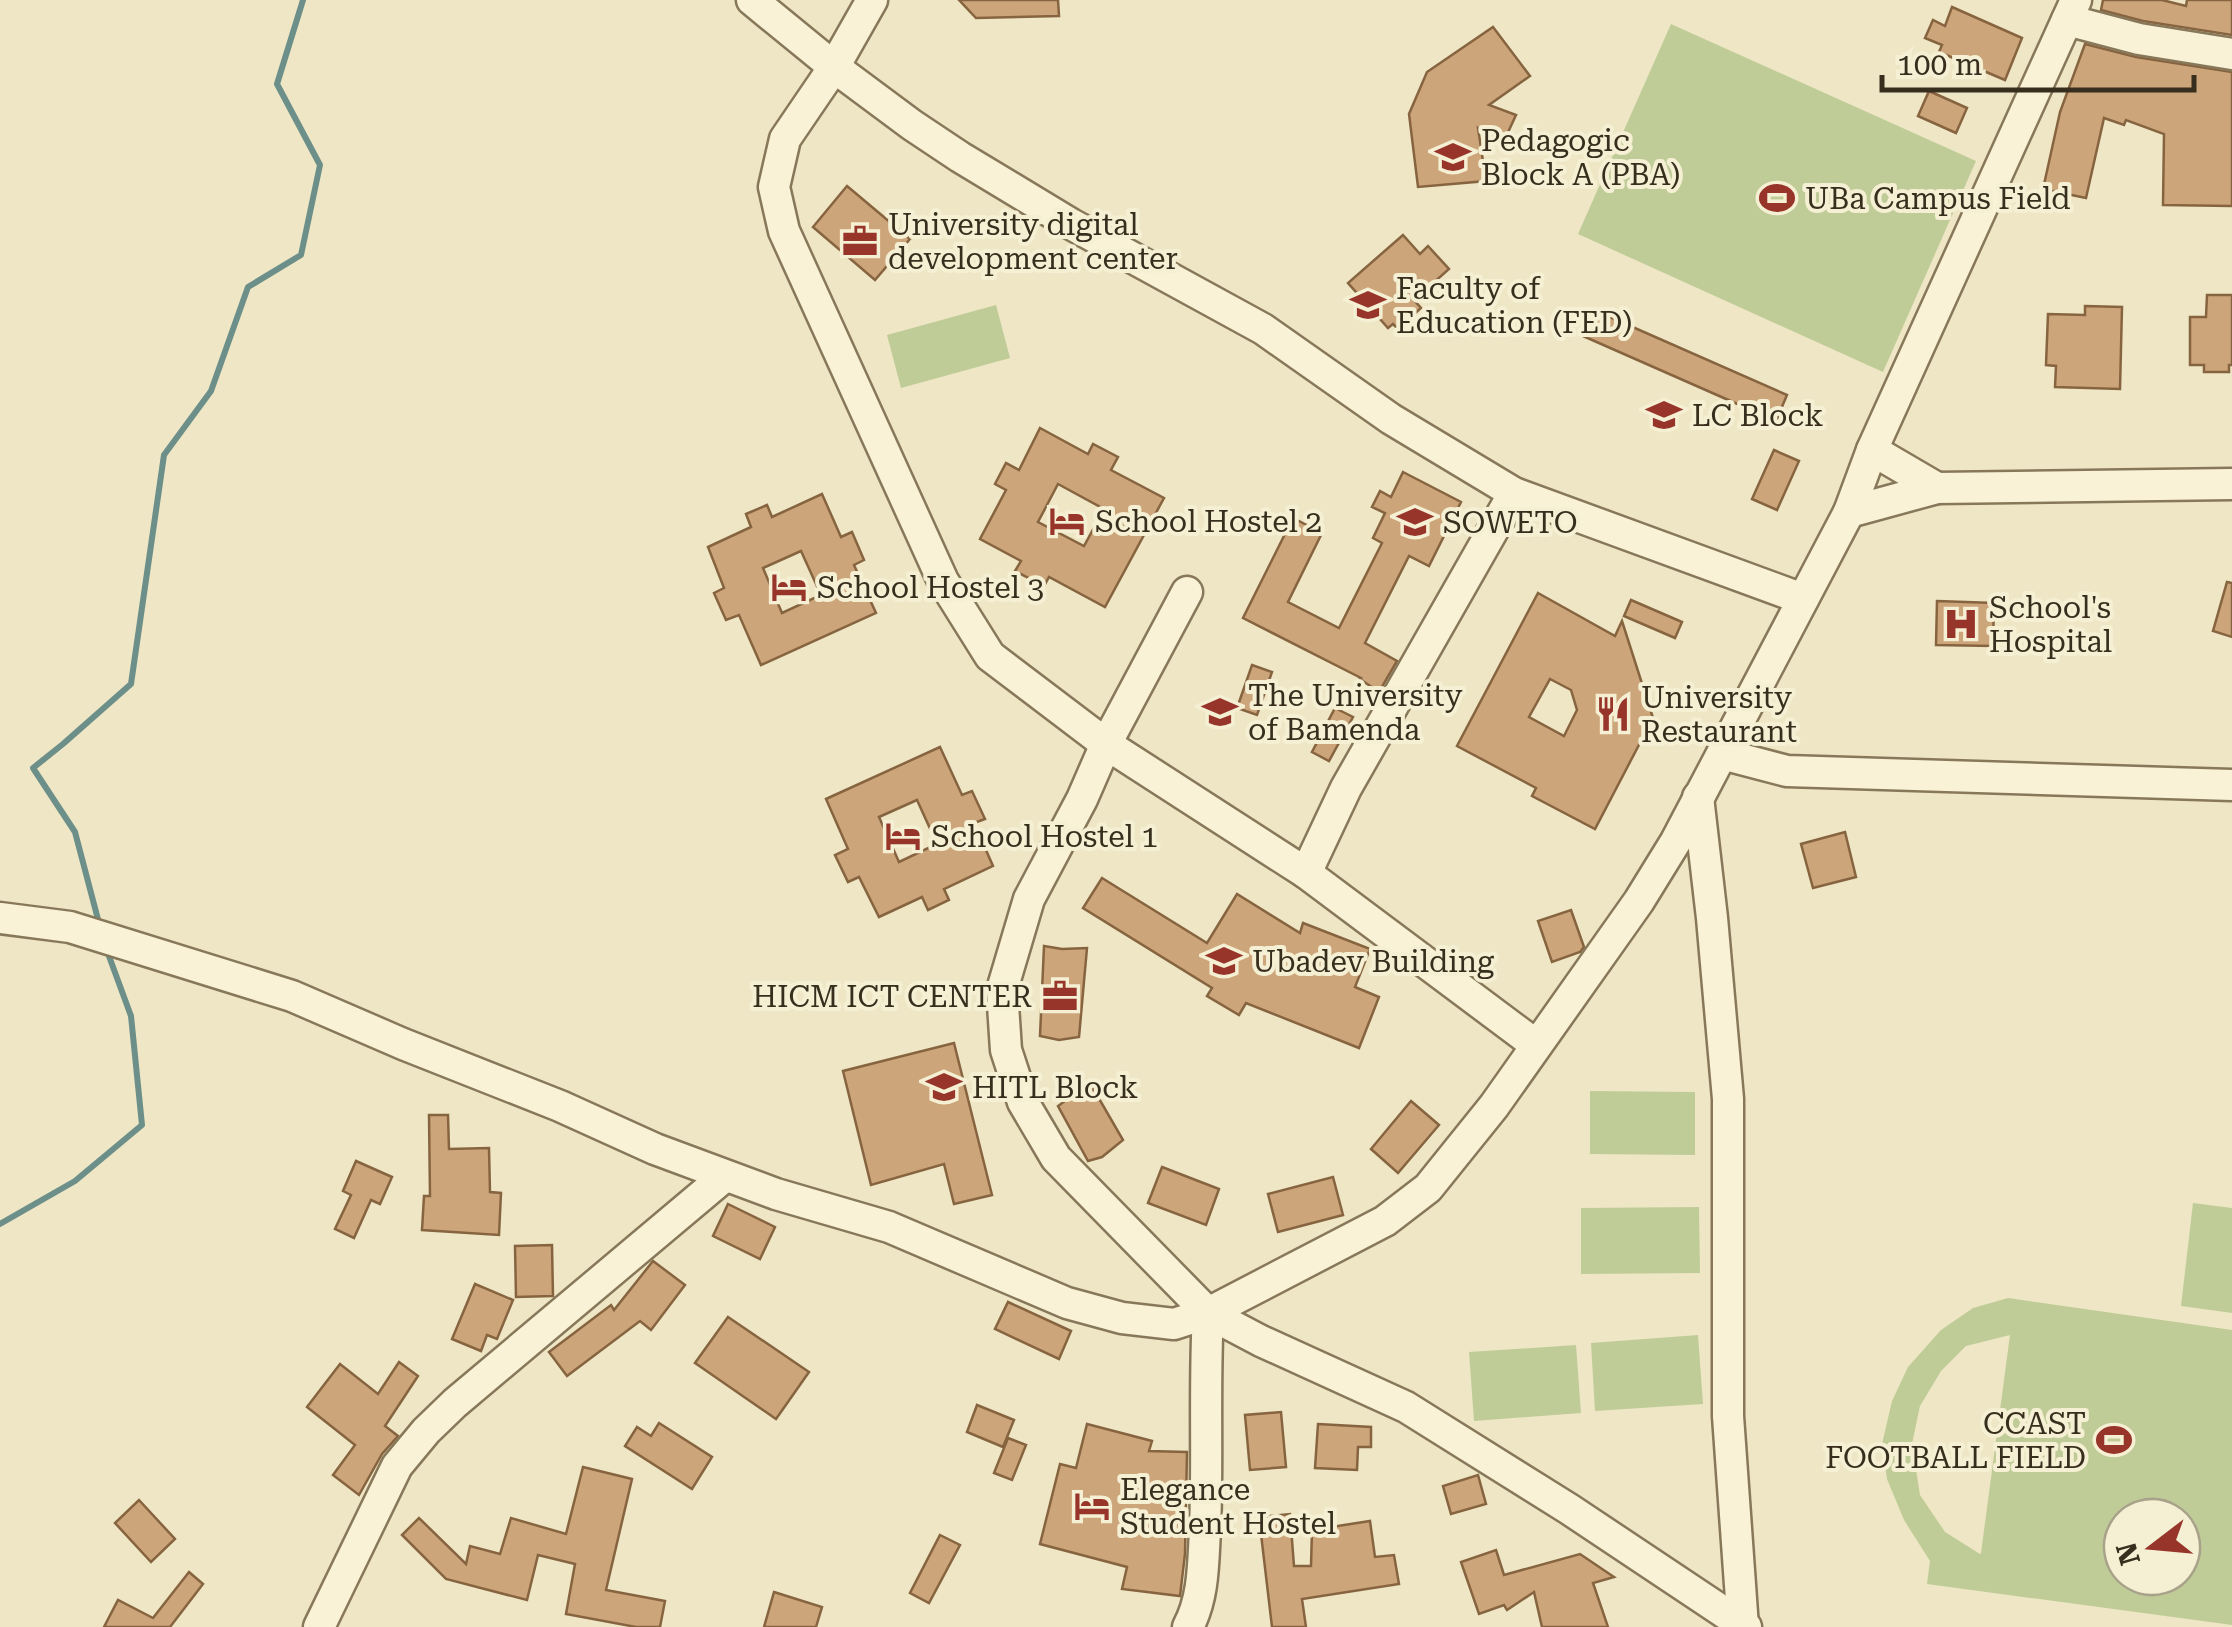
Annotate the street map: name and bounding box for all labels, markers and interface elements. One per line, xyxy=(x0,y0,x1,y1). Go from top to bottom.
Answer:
scale bar xyxy=(1882,30,2194,92)
text: 100 m xyxy=(1897,47,1982,82)
place label: Pedagogic Block A (PBA) xyxy=(1481,123,1680,192)
school or university icon: Pedagogic Block A (PBA) xyxy=(1434,138,1472,176)
sports icon: UBa Campus Field xyxy=(1758,179,1796,217)
place label: UBa Campus Field xyxy=(1805,181,2071,216)
place label: University digital development center xyxy=(888,207,1178,276)
office icon: University digital development center xyxy=(841,222,879,260)
place label: Faculty of Education (FED) xyxy=(1396,271,1632,340)
school or university icon: Faculty of Education (FED) xyxy=(1349,286,1387,324)
school or university icon: LC Block xyxy=(1645,396,1683,434)
place label: LC Block xyxy=(1692,398,1823,433)
hotel icon: School Hostel 2 xyxy=(1048,502,1086,540)
school or university icon: SOWETO xyxy=(1396,503,1434,541)
place label: School Hostel 2 xyxy=(1095,504,1322,539)
place label: SOWETO xyxy=(1443,505,1578,540)
hotel icon: School Hostel 3 xyxy=(770,568,808,606)
place label: School Hostel 3 xyxy=(817,570,1044,605)
place label: School's Hospital xyxy=(1989,590,2112,659)
hospital icon: School's Hospital xyxy=(1942,605,1980,643)
place label: The University of Bamenda xyxy=(1248,678,1463,747)
place label: University Restaurant xyxy=(1641,680,1797,749)
school or university icon: The University of Bamenda xyxy=(1201,693,1239,731)
restaurant icon: University Restaurant xyxy=(1594,695,1632,733)
hotel icon: School Hostel 1 xyxy=(884,817,922,855)
place label: School Hostel 1 xyxy=(931,819,1158,854)
school or university icon: Ubadev Building xyxy=(1205,942,1243,980)
place label: Ubadev Building xyxy=(1252,944,1494,979)
office icon: HICM ICT CENTER xyxy=(1041,977,1079,1015)
place label: HICM ICT CENTER xyxy=(752,979,1032,1014)
school or university icon: HITL Block xyxy=(925,1068,963,1106)
place label: HITL Block xyxy=(972,1070,1138,1105)
place label: CCAST FOOTBALL FIELD xyxy=(1825,1406,2086,1475)
sports icon: CCAST FOOTBALL FIELD xyxy=(2095,1421,2133,1459)
place label: Elegance Student Hostel xyxy=(1120,1472,1336,1541)
hotel icon: Elegance Student Hostel xyxy=(1073,1487,1111,1525)
north arrow xyxy=(2102,1497,2202,1597)
text: N xyxy=(2110,1539,2147,1569)

